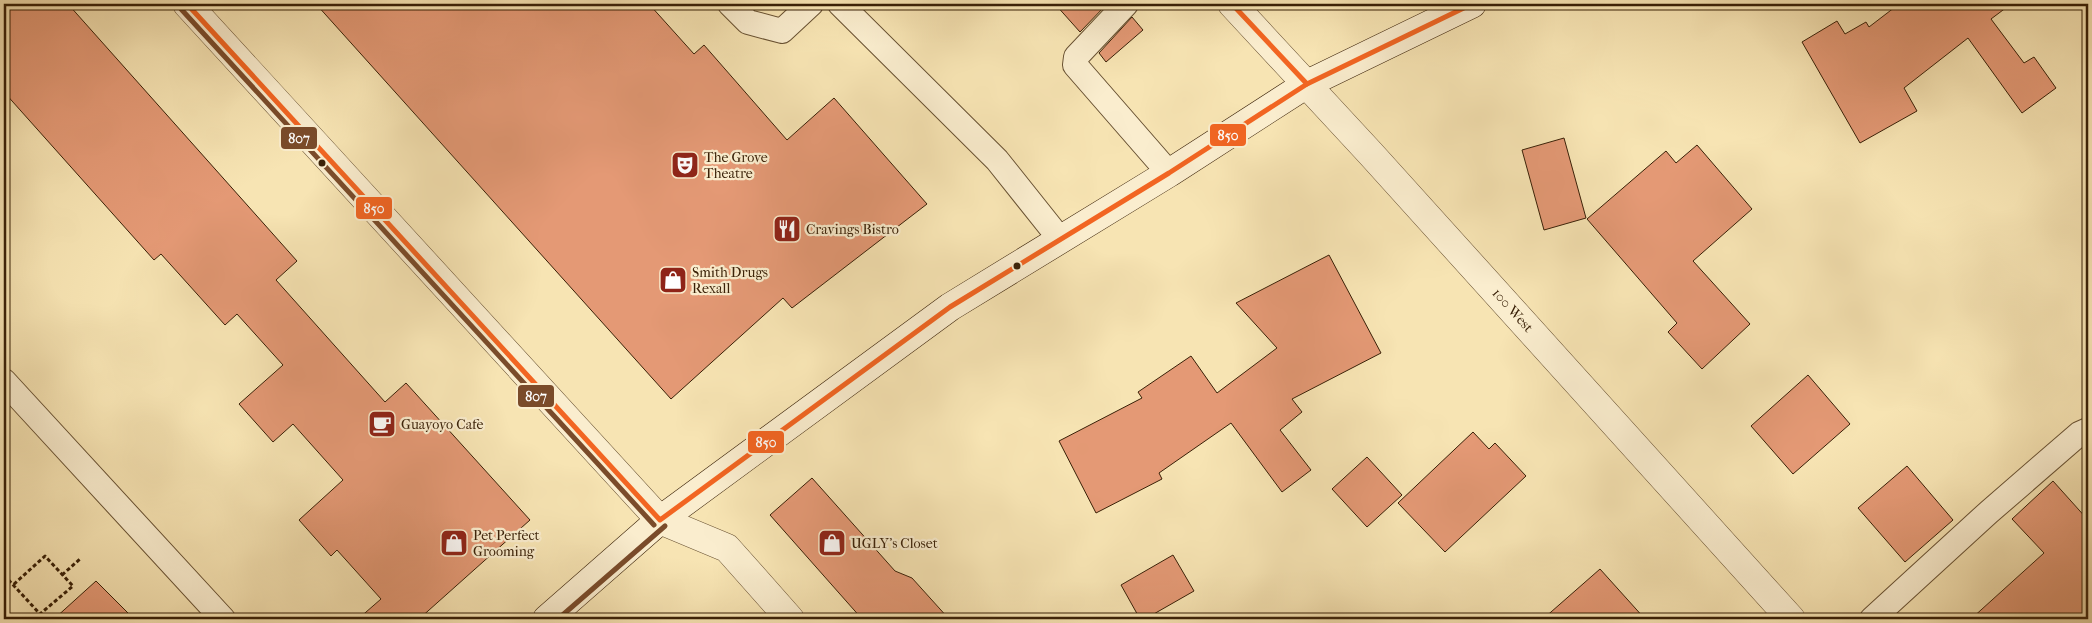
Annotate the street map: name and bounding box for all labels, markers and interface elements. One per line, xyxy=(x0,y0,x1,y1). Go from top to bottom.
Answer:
line badge: 850 xyxy=(1209,123,1247,147)
line badge: 807 xyxy=(280,126,318,150)
text: 850 xyxy=(1218,127,1239,144)
text: 807 xyxy=(288,130,310,147)
place label: The Grove Theatre xyxy=(704,149,768,182)
theatre icon: The Grove Theatre xyxy=(670,150,700,180)
unlabelled marker xyxy=(317,158,327,168)
line badge: 850 xyxy=(355,196,393,220)
text: 850 xyxy=(364,200,385,217)
restaurant icon: Cravings Bistro xyxy=(772,214,802,244)
place label: Cravings Bistro xyxy=(806,221,899,238)
unlabelled marker xyxy=(1012,261,1022,271)
place label: Smith Drugs Rexall xyxy=(692,264,768,297)
shop icon: Smith Drugs Rexall xyxy=(658,265,688,295)
street label: 100 West xyxy=(1488,285,1537,336)
line badge: 807 xyxy=(517,384,555,408)
text: 807 xyxy=(525,388,547,405)
cafe icon: Guayoyo Cafe xyxy=(367,409,397,439)
place label: Guayoyo Cafe xyxy=(401,416,484,433)
line badge: 850 xyxy=(747,430,785,454)
text: 850 xyxy=(756,434,777,451)
place label: Pet Perfect Grooming xyxy=(473,527,540,560)
shop icon: Pet Perfect Grooming xyxy=(439,528,469,558)
shop icon: UGLY's Closet xyxy=(817,528,847,558)
place label: UGLY's Closet xyxy=(851,535,938,552)

